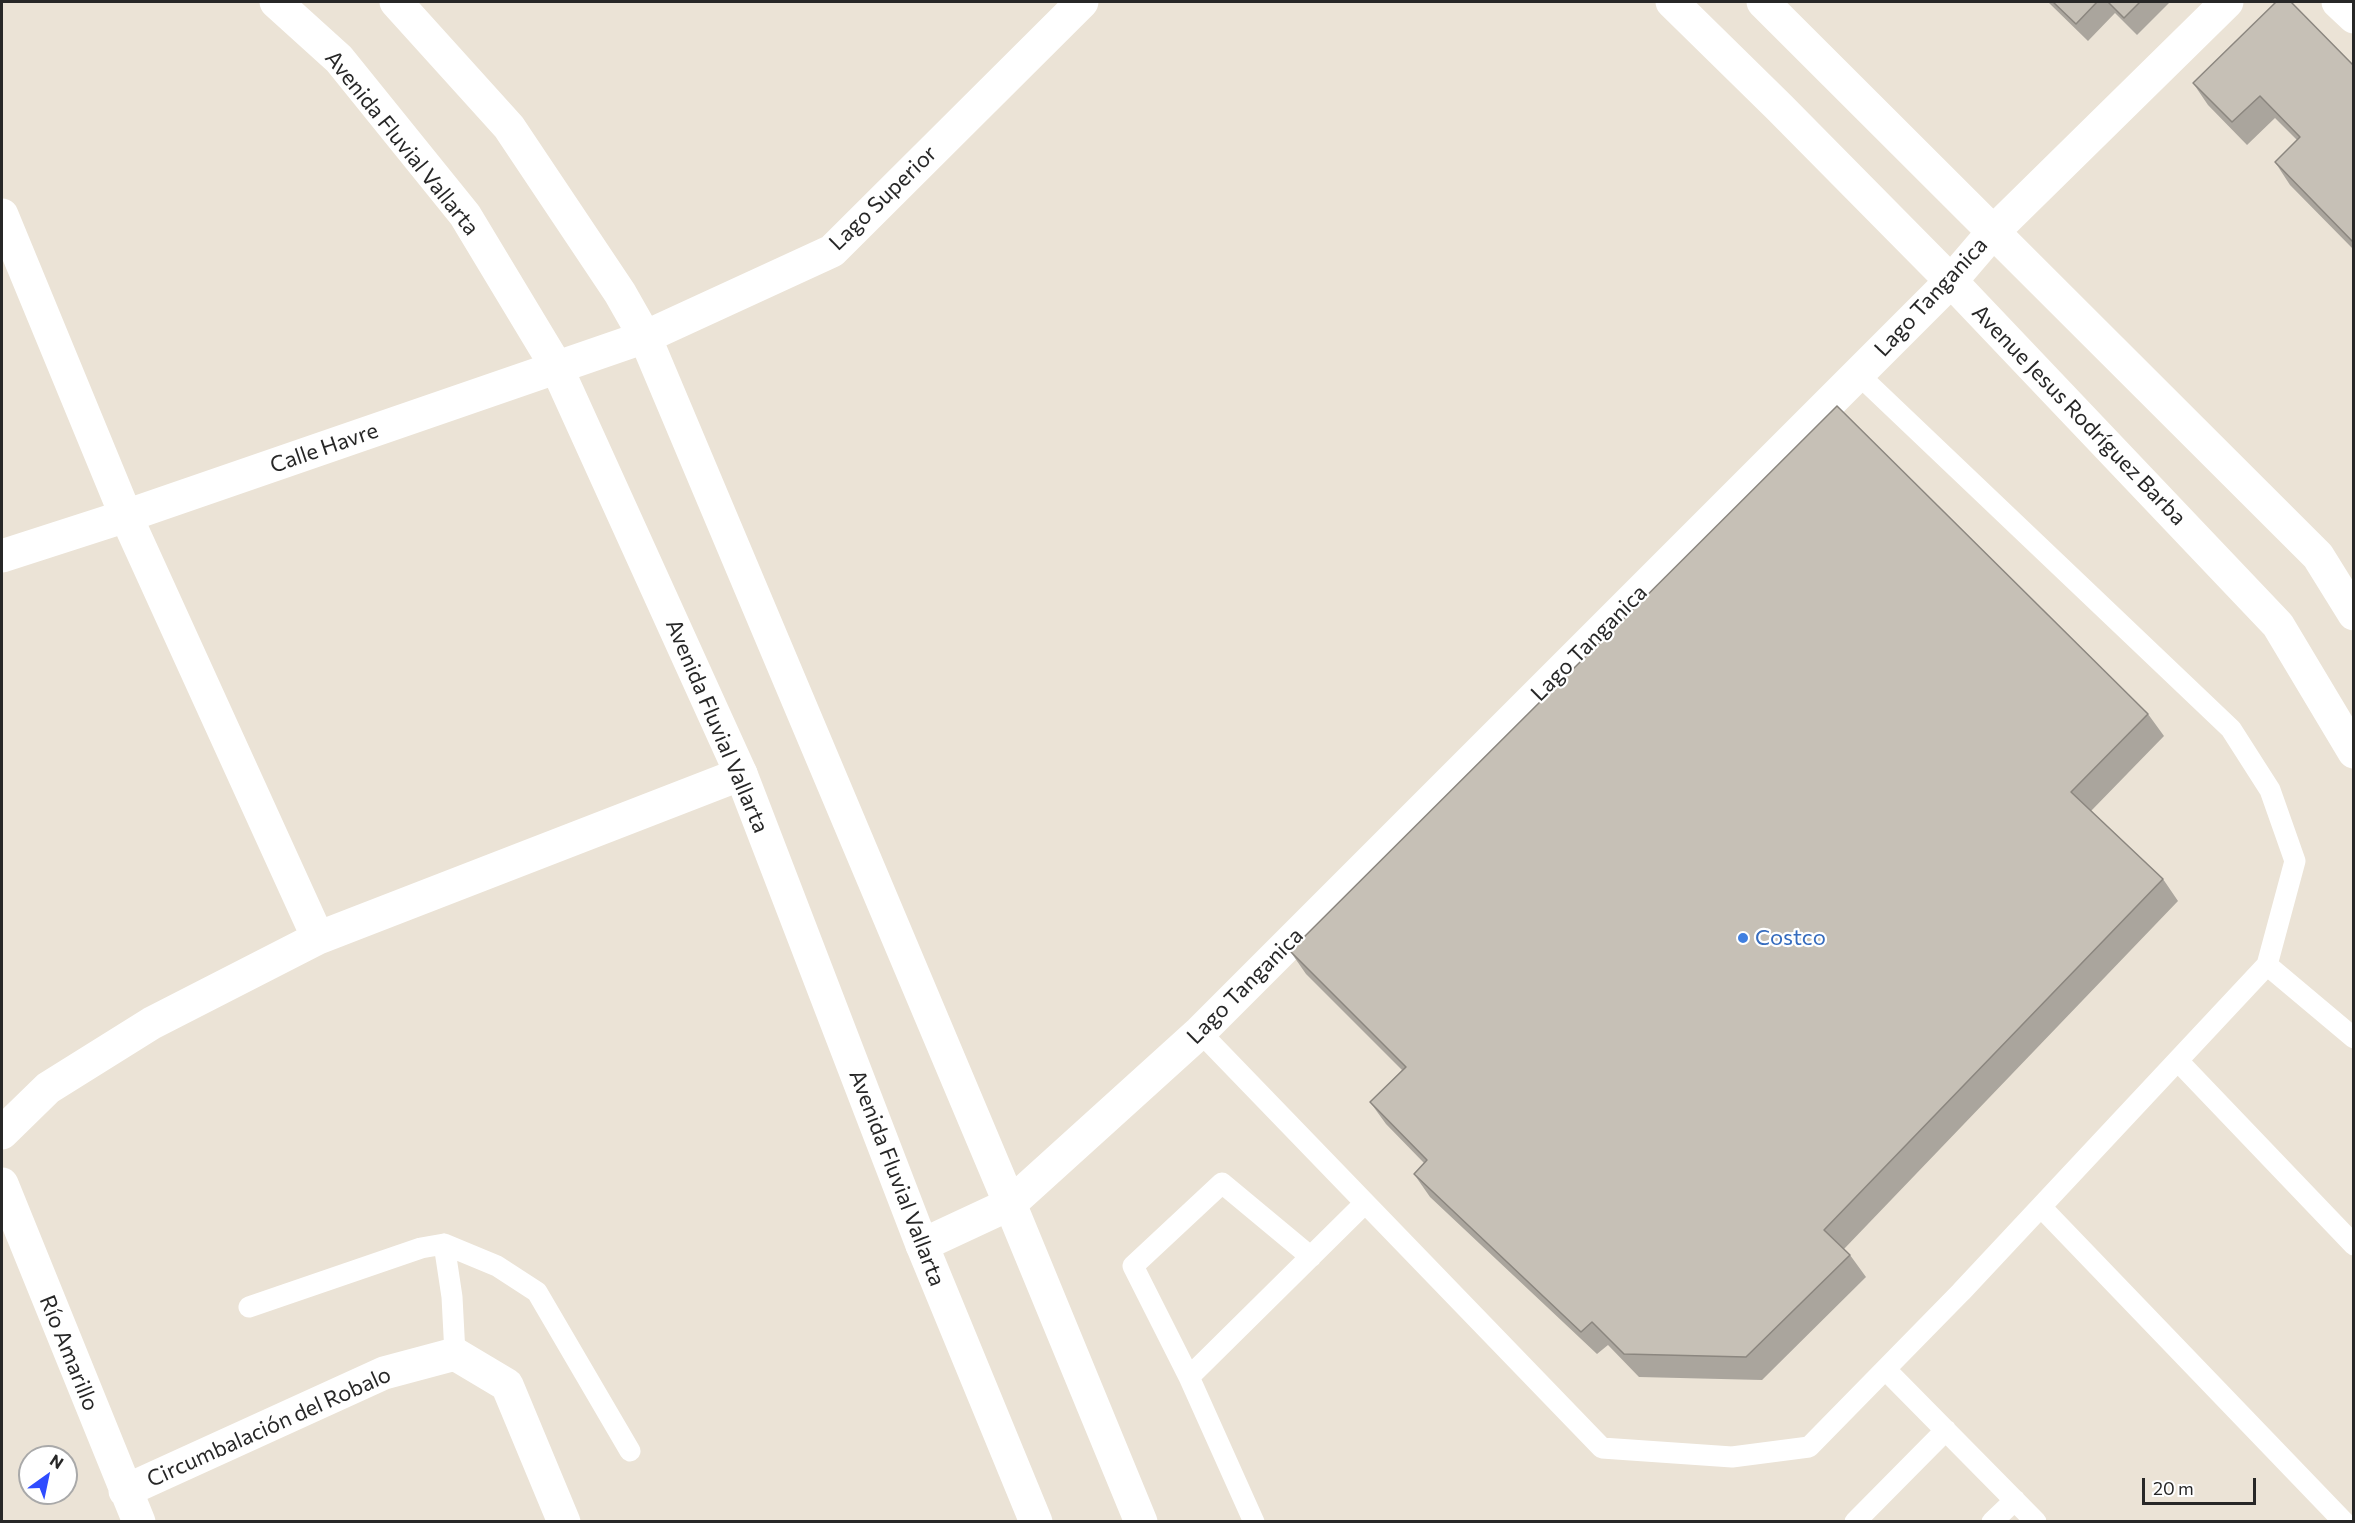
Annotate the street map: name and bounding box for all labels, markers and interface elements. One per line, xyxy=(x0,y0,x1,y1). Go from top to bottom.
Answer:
street label: Avenida Fluvial Vallarta xyxy=(319,45,485,241)
street label: Lago Superior xyxy=(824,140,942,256)
street label: Lago Tanganica xyxy=(1869,232,1993,362)
street label: Avenue Jesus Rodríguez Barba xyxy=(1967,299,2191,531)
street label: Calle Havre xyxy=(266,417,382,479)
street label: Lago Tanganica xyxy=(1525,579,1653,707)
street label: Avenida Fluvial Vallarta xyxy=(660,615,774,837)
street label: Lago Tanganica xyxy=(1181,922,1309,1050)
place label: Costco xyxy=(1755,925,1826,951)
marker: Costco xyxy=(1736,931,1750,945)
street label: Avenida Fluvial Vallarta xyxy=(844,1066,950,1290)
street label: Río Amarillo xyxy=(34,1291,104,1415)
street label: Circumbalación del Robalo xyxy=(143,1361,395,1493)
north arrow xyxy=(18,1445,78,1505)
text: N xyxy=(47,1450,67,1472)
scale bar xyxy=(2145,1466,2259,1504)
text: 20 m xyxy=(2153,1477,2194,1499)

